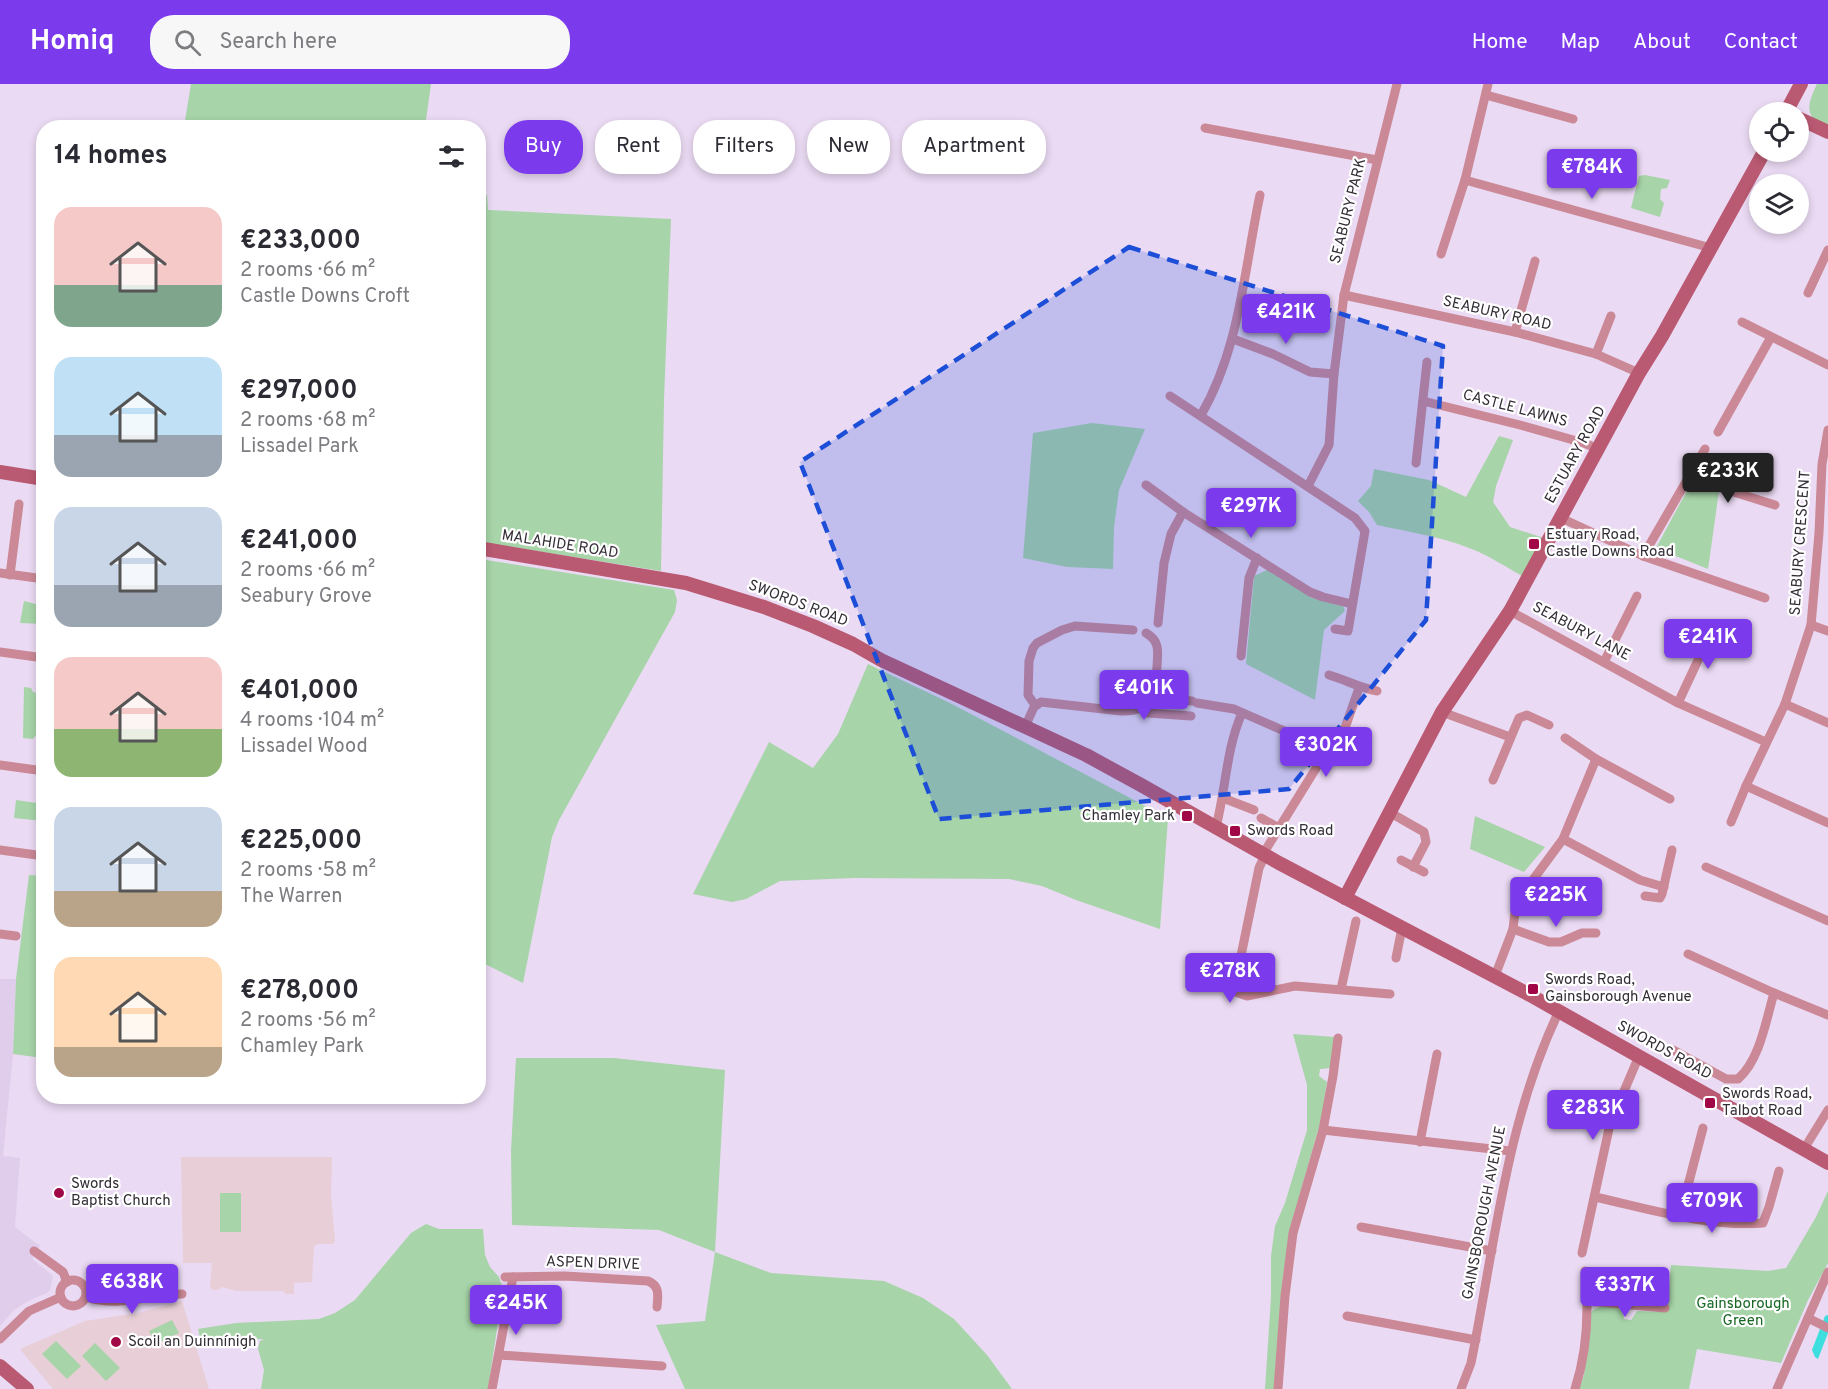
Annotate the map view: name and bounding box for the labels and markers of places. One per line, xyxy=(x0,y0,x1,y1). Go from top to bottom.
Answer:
pin: €784K xyxy=(1550,149,1634,200)
pin: €421K xyxy=(1244,294,1328,345)
pin: €233K xyxy=(1686,453,1770,504)
pin: €297K xyxy=(1209,488,1293,539)
place label: Estuary Road, Castle Downs Road xyxy=(1546,526,1674,562)
marker: Estuary Road, Castle Downs Road xyxy=(1527,537,1541,551)
pin: €241K xyxy=(1666,619,1750,670)
pin: €401K xyxy=(1102,670,1186,721)
pin: €302K xyxy=(1284,727,1368,778)
place label: Chamley Park xyxy=(1082,807,1175,826)
marker: Chamley Park xyxy=(1180,809,1194,823)
place label: Swords Road xyxy=(1247,822,1334,841)
marker: Swords Road xyxy=(1228,824,1242,838)
pin: €225K xyxy=(1514,877,1598,928)
pin: €278K xyxy=(1188,953,1272,1004)
place label: Swords Road, Gainsborough Avenue xyxy=(1545,971,1692,1007)
marker: Swords Road, Gainsborough Avenue xyxy=(1526,982,1540,996)
place label: Swords Road, Talbot Road xyxy=(1722,1085,1812,1121)
pin: €283K xyxy=(1551,1090,1635,1141)
marker: Swords Road, Talbot Road xyxy=(1703,1096,1717,1110)
place label: Swords Baptist Church xyxy=(71,1175,171,1211)
pin: €709K xyxy=(1670,1183,1754,1234)
marker: Swords Baptist Church xyxy=(52,1186,66,1200)
pin: €638K xyxy=(90,1264,174,1315)
pin: €337K xyxy=(1583,1267,1667,1318)
pin: €245K xyxy=(474,1285,558,1336)
place label: Scoil an Duinnínigh xyxy=(128,1333,257,1352)
marker: Scoil an Duinnínigh xyxy=(109,1335,123,1349)

